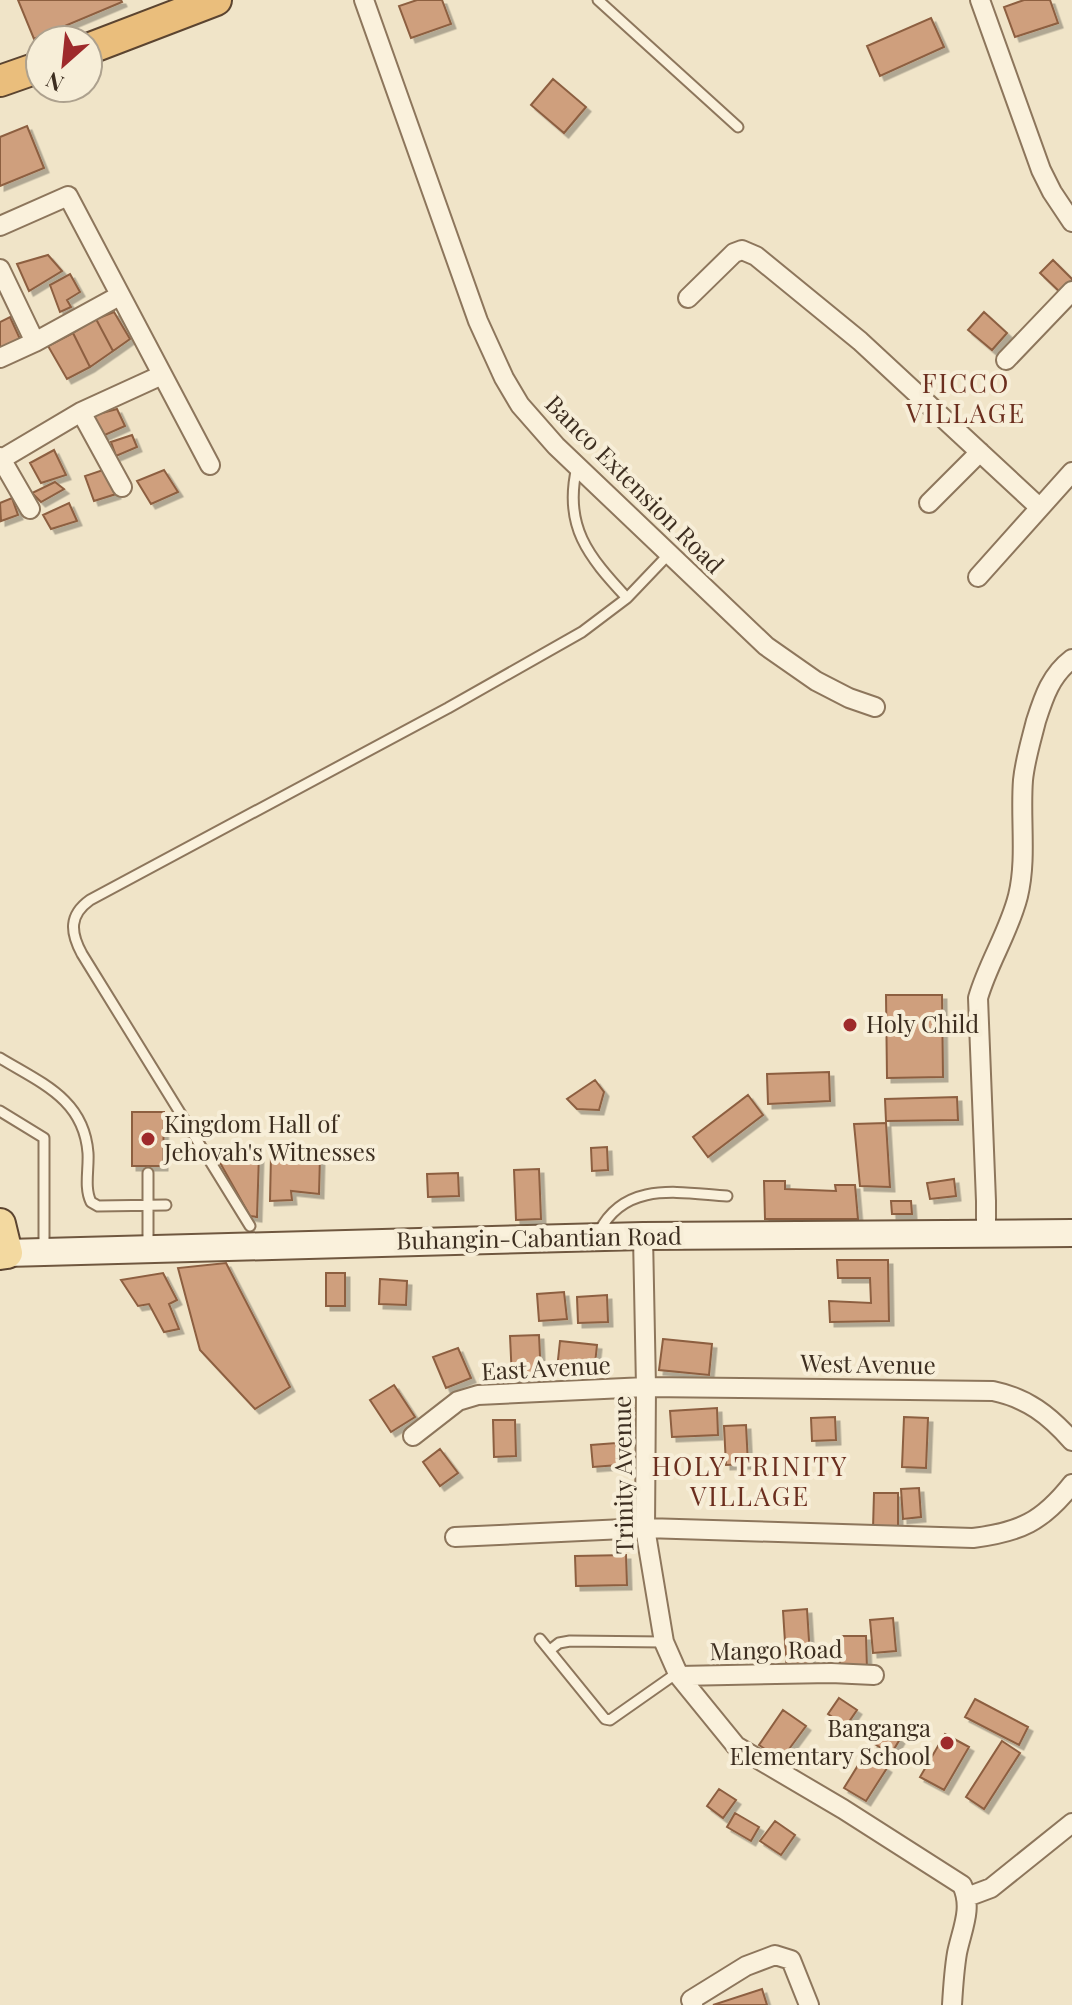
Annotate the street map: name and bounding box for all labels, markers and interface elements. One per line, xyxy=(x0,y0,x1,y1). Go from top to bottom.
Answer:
north arrow xyxy=(24,24,104,104)
text: N xyxy=(40,66,68,100)
district label: FICCO VILLAGE xyxy=(905,365,1026,430)
street label: Banco Extension Road xyxy=(539,387,732,580)
place label: Holy Child xyxy=(866,1007,979,1039)
marker: Holy Child xyxy=(841,1016,859,1034)
place label: Kingdom Hall of Jehovah's Witnesses xyxy=(163,1107,376,1167)
marker: Kingdom Hall of Jehovah's Witnesses xyxy=(139,1130,157,1148)
street label: Buhangin-Cabantian Road xyxy=(396,1219,682,1255)
street label: West Avenue xyxy=(799,1346,936,1380)
street label: East Avenue xyxy=(480,1348,612,1386)
street label: Trinity Avenue xyxy=(605,1396,639,1554)
district label: HOLY TRINITY VILLAGE xyxy=(652,1448,848,1513)
street label: Mango Road xyxy=(709,1632,843,1666)
place label: Banganga Elementary School xyxy=(730,1711,931,1771)
marker: Banganga Elementary School xyxy=(938,1734,956,1752)

